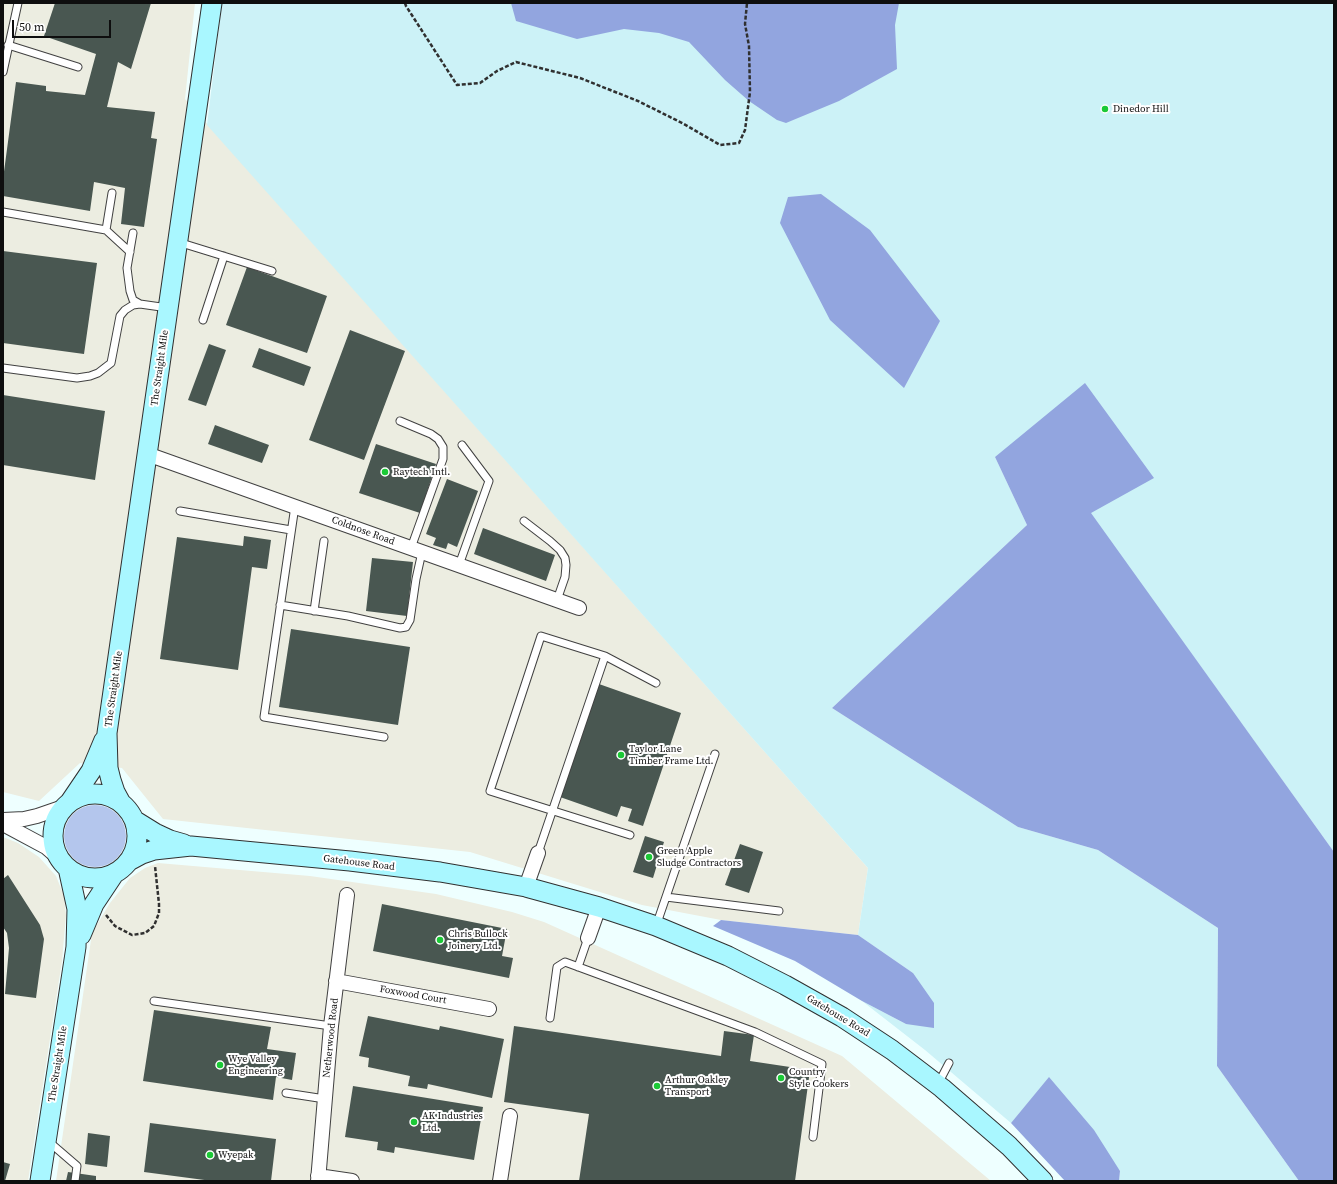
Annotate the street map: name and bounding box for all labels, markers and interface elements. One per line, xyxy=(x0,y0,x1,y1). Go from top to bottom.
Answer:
scale bar xyxy=(14,12,113,38)
text: 50 m xyxy=(19,19,45,35)
place label: Dinedor Hill xyxy=(1113,103,1169,115)
marker: Dinedor Hill xyxy=(1100,104,1110,114)
street label: The Straight Mile xyxy=(149,329,171,407)
place label: Raytech Intl. xyxy=(393,466,450,478)
marker: Raytech Intl. xyxy=(380,467,390,477)
street label: Coldnose Road xyxy=(330,514,396,548)
street label: The Straight Mile xyxy=(103,650,125,728)
place label: Taylor Lane Timber Frame Ltd. xyxy=(629,743,713,766)
marker: Taylor Lane Timber Frame Ltd. xyxy=(616,750,626,760)
place label: Green Apple Sludge Contractors xyxy=(657,845,741,868)
marker: Green Apple Sludge Contractors xyxy=(644,852,654,862)
street label: Gatehouse Road xyxy=(323,853,395,873)
place label: Chris Bullock Joinery Ltd. xyxy=(448,928,508,952)
marker: Chris Bullock Joinery Ltd. xyxy=(435,935,445,945)
street label: Foxwood Court xyxy=(379,983,447,1007)
street label: Gatehouse Road xyxy=(804,992,872,1040)
street label: Netherwood Road xyxy=(321,998,341,1078)
street label: The Straight Mile xyxy=(46,1025,70,1103)
place label: Wye Valley Engineering xyxy=(228,1053,283,1076)
marker: Wye Valley Engineering xyxy=(215,1060,225,1070)
place label: Country Style Cookers xyxy=(789,1066,849,1090)
marker: Country Style Cookers xyxy=(776,1073,786,1083)
place label: Arthur Oakley Transport xyxy=(665,1074,728,1098)
marker: Arthur Oakley Transport xyxy=(652,1081,662,1091)
place label: AK Industries Ltd. xyxy=(422,1110,483,1134)
marker: AK Industries Ltd. xyxy=(409,1117,419,1127)
place label: Wyepak xyxy=(218,1149,254,1161)
marker: Wyepak xyxy=(205,1150,215,1160)

